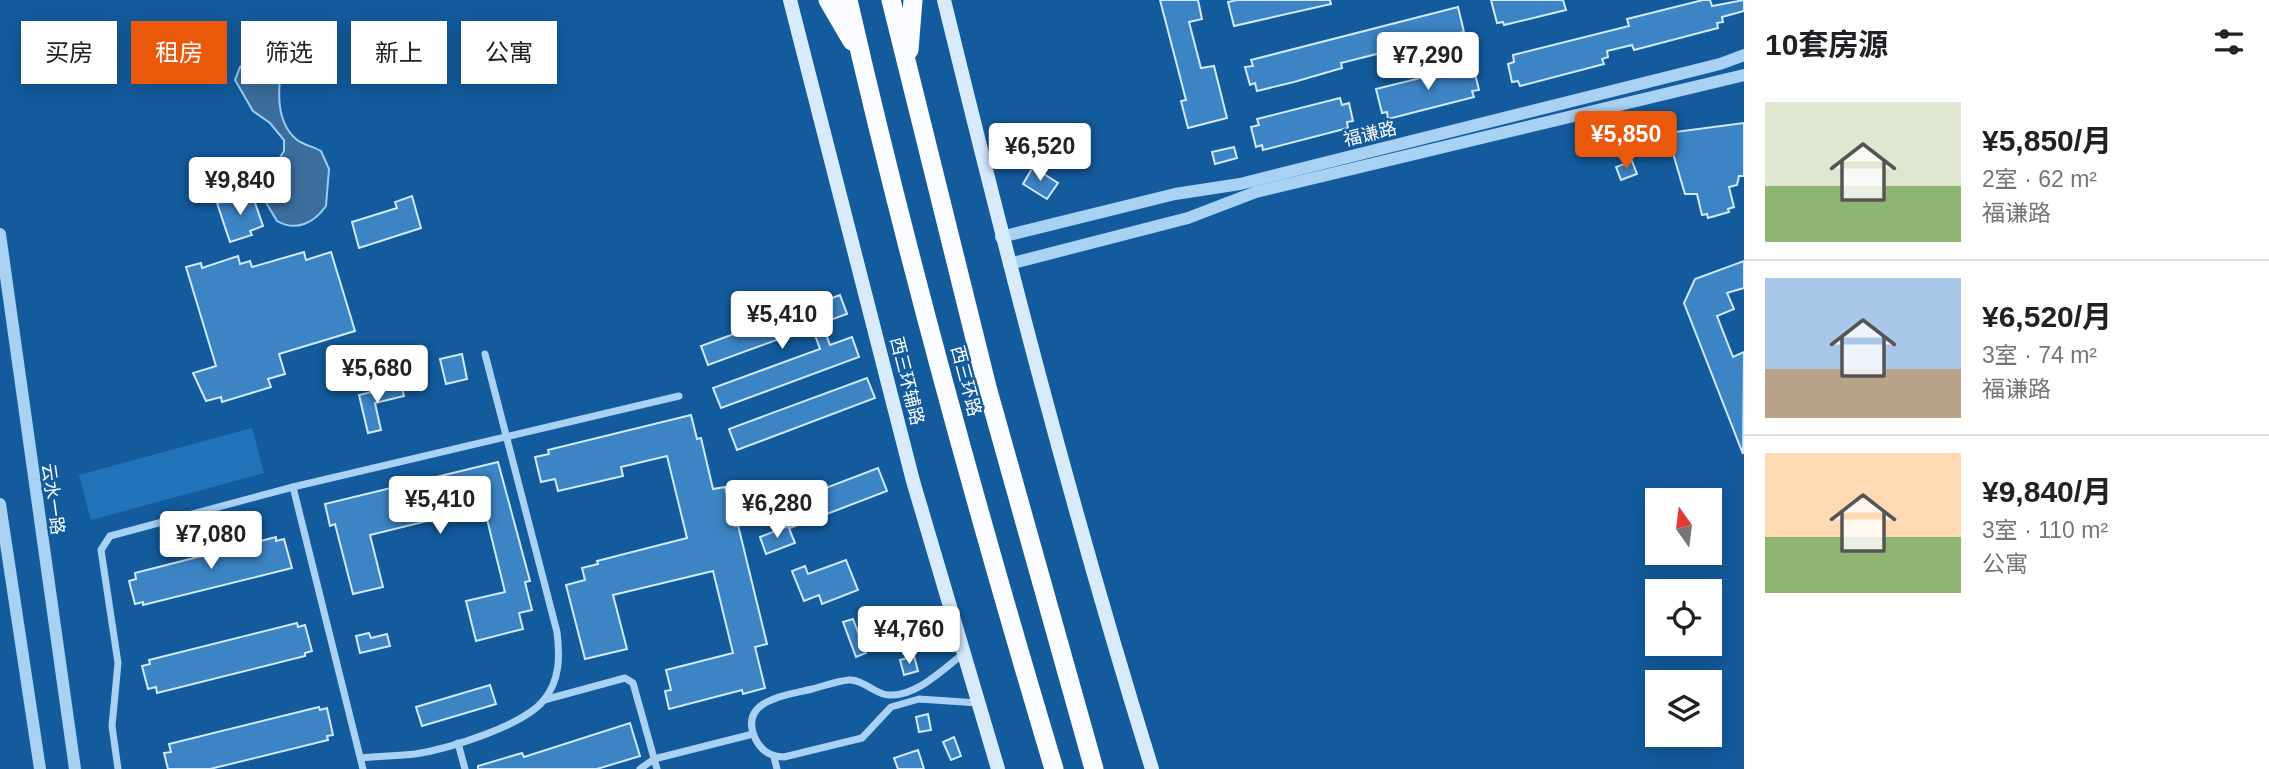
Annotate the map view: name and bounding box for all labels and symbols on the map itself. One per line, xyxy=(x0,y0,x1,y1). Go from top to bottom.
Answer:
pin: ¥7,290 xyxy=(1371,32,1485,92)
pin: ¥5,850 xyxy=(1569,111,1683,171)
street label: 福谦路 xyxy=(1341,118,1399,150)
pin: ¥6,520 xyxy=(983,124,1097,183)
pin: ¥9,840 xyxy=(183,158,297,217)
pin: ¥5,410 xyxy=(725,292,839,351)
street label: 西三环辅路 xyxy=(886,335,928,427)
street label: 西三环路 xyxy=(947,344,985,418)
pin: ¥5,680 xyxy=(320,346,434,405)
street label: 云水一路 xyxy=(38,462,68,536)
pin: ¥5,410 xyxy=(383,476,497,536)
pin: ¥6,280 xyxy=(720,480,834,540)
north arrow xyxy=(1645,488,1722,565)
pin: ¥7,080 xyxy=(154,512,268,571)
pin: ¥4,760 xyxy=(852,606,966,666)

